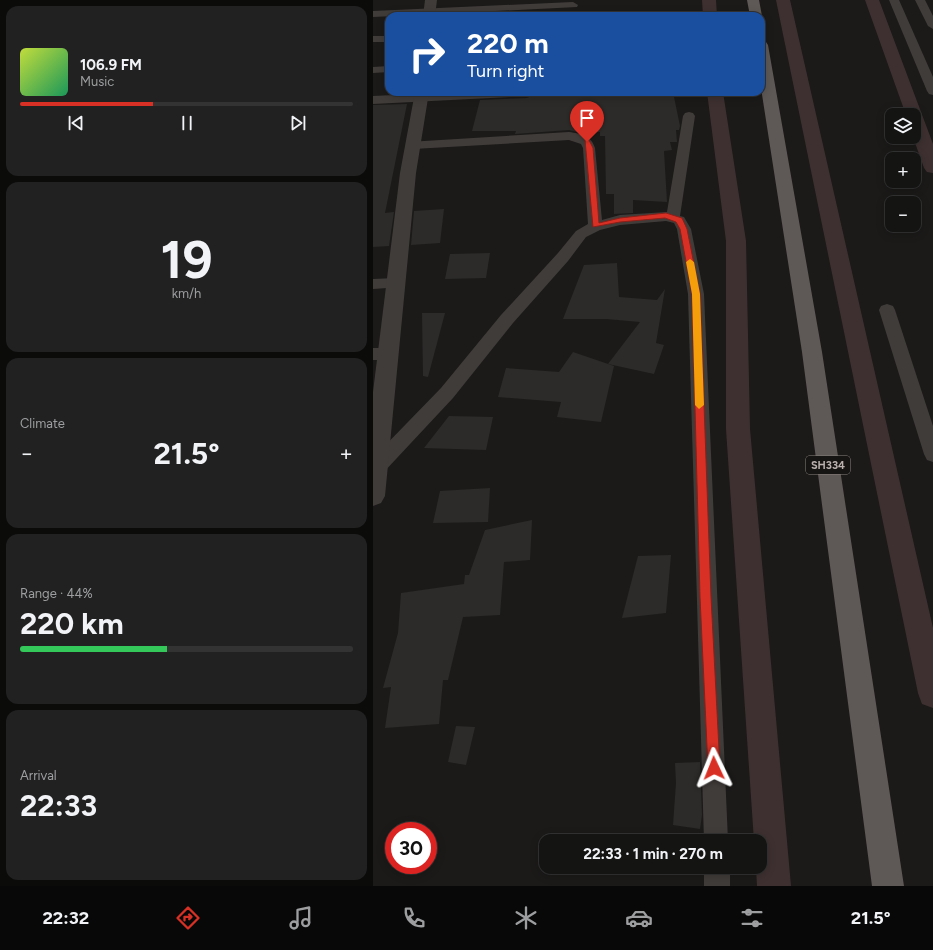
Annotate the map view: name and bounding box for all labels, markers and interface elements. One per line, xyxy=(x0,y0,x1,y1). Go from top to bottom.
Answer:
text: 220 m xyxy=(467,26,549,60)
icon: right xyxy=(401,28,453,80)
text: 106.9 FM xyxy=(80,56,142,74)
text: Turn right xyxy=(467,60,544,82)
text: Music xyxy=(80,74,114,89)
pin xyxy=(570,101,604,142)
icon: arrive xyxy=(576,107,598,129)
map controls xyxy=(885,108,921,232)
button: layers xyxy=(885,108,921,144)
icon: previous xyxy=(65,112,87,134)
icon: pause xyxy=(176,112,198,134)
icon: next xyxy=(287,112,309,134)
button: + xyxy=(885,152,921,188)
button: − xyxy=(885,196,921,232)
text: 19 xyxy=(160,229,213,291)
text: km/h xyxy=(172,286,201,301)
text: Climate xyxy=(20,416,65,431)
text: 21.5° xyxy=(153,435,220,472)
text: − xyxy=(20,440,34,467)
text: + xyxy=(339,440,353,467)
road number: SH334 xyxy=(806,456,850,474)
text: Range · 44% xyxy=(20,586,93,601)
text: 220 km xyxy=(20,605,124,642)
position arrow xyxy=(693,747,735,789)
text: Arrival xyxy=(20,768,57,783)
text: 22:33 xyxy=(20,787,97,824)
speed limit sign: 30 xyxy=(385,822,437,874)
text: 22:33 · 1 min · 270 m xyxy=(583,845,723,863)
icon: directions xyxy=(174,904,202,932)
icon: music xyxy=(287,904,315,932)
icon: phone xyxy=(400,904,428,932)
icon: climate xyxy=(512,904,540,932)
icon: car xyxy=(625,904,653,932)
icon: filters xyxy=(738,904,766,932)
text: 22:32 xyxy=(42,907,89,929)
text: 21.5° xyxy=(851,907,891,929)

